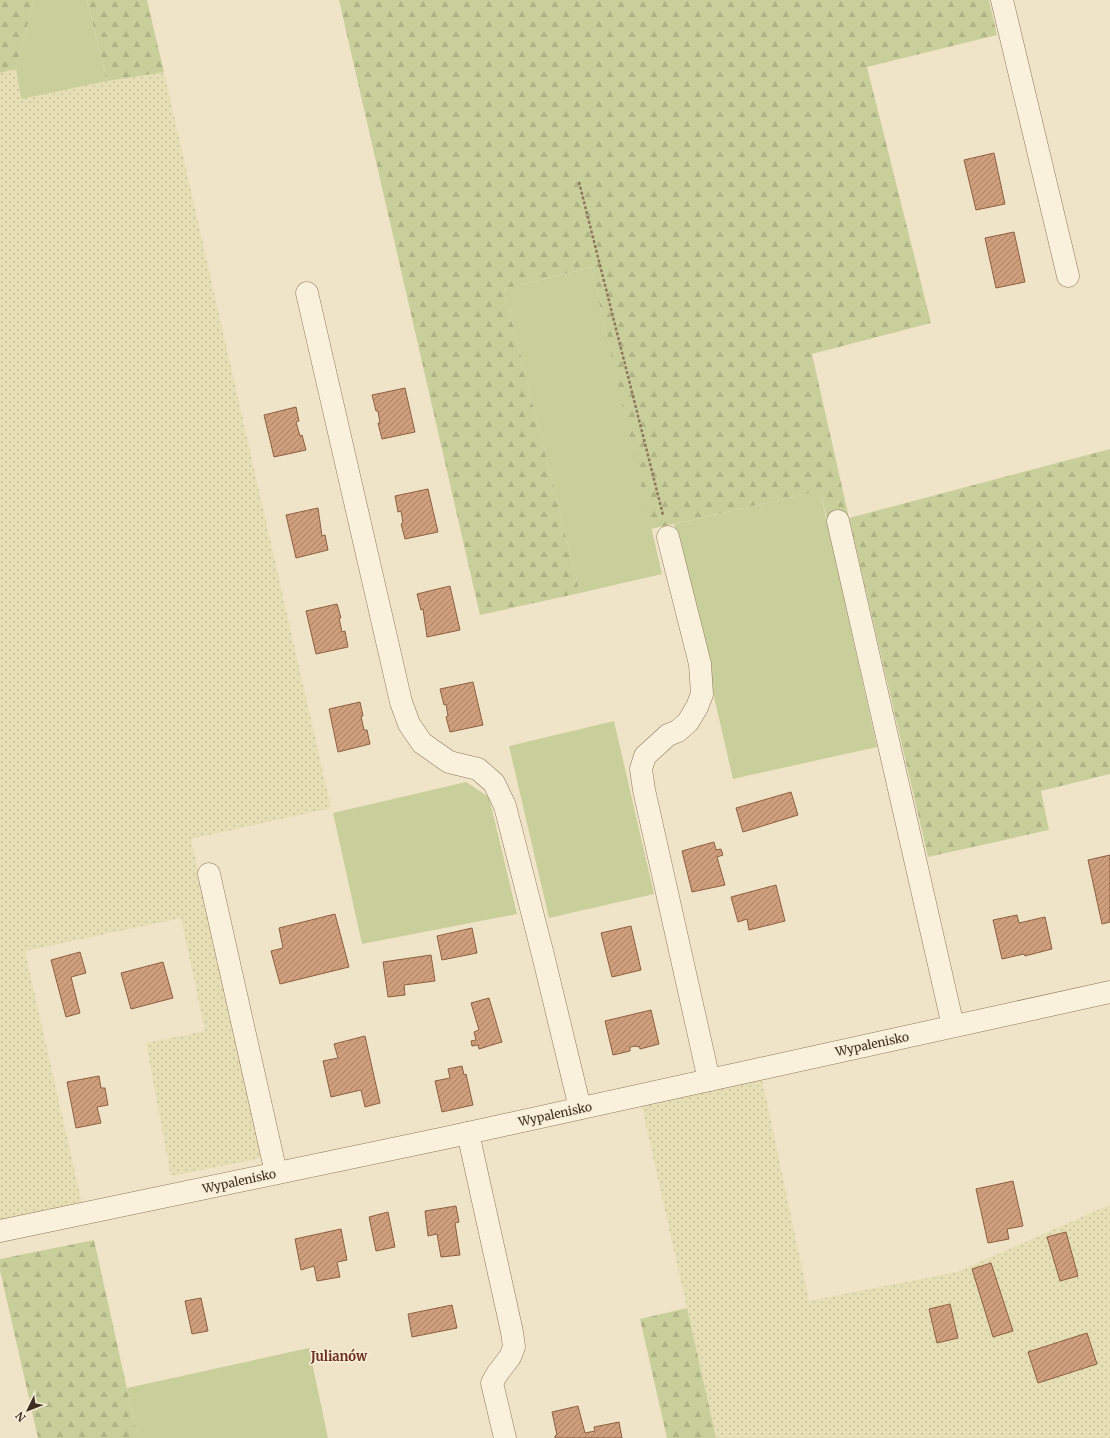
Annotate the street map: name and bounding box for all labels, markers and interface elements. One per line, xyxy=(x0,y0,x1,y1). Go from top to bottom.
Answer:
street label: Wypalenisko xyxy=(833,1029,910,1059)
street label: Wypalenisko xyxy=(516,1099,593,1129)
street label: Wypalenisko xyxy=(200,1166,277,1196)
district label: Julianów xyxy=(310,1348,368,1365)
north arrow xyxy=(8,1390,48,1430)
text: N xyxy=(12,1409,29,1425)

